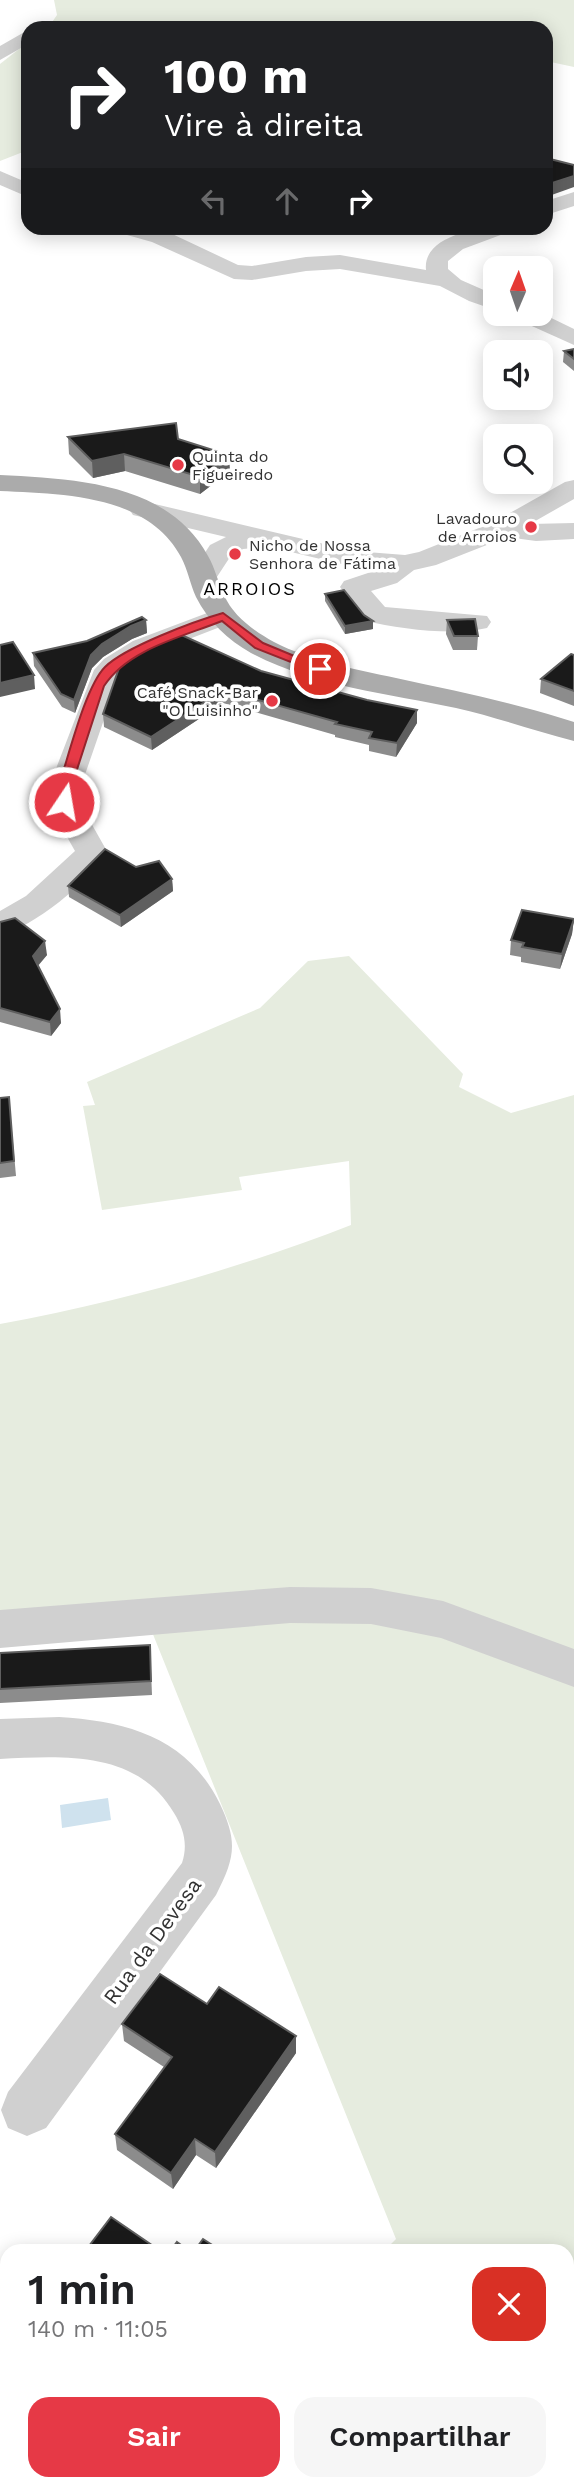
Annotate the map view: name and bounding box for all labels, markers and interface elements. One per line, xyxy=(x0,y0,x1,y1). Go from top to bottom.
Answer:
text: 100 m xyxy=(164,47,308,105)
icon: right xyxy=(49,49,140,140)
text: Vire à direita xyxy=(164,106,363,144)
icon: left xyxy=(195,182,233,220)
icon: ahead xyxy=(268,182,306,220)
icon: right xyxy=(341,182,379,220)
north arrow xyxy=(483,256,553,326)
map controls xyxy=(483,256,553,494)
button: sound xyxy=(483,340,553,410)
button: search xyxy=(483,424,553,494)
place label: Quinta do Figueiredo xyxy=(192,447,273,484)
marker: Quinta do Figueiredo xyxy=(170,457,186,473)
place label: Lavadouro de Arroios xyxy=(436,509,517,546)
marker: Lavadouro de Arroios xyxy=(523,519,539,535)
place label: Nicho de Nossa Senhora de Fátima xyxy=(249,536,396,573)
marker: Nicho de Nossa Senhora de Fátima xyxy=(227,546,243,562)
district label: ARROIOS xyxy=(203,578,297,599)
pin xyxy=(290,639,350,699)
icon: arrive xyxy=(301,650,339,688)
place label: Café Snack-Bar "O Luisinho" xyxy=(137,683,258,720)
marker: Café Snack-Bar "O Luisinho" xyxy=(264,693,280,709)
position arrow xyxy=(27,765,101,839)
street label: Rua da Devesa xyxy=(98,1873,206,2009)
text: 1 min xyxy=(28,2265,136,2314)
button: close xyxy=(472,2267,546,2341)
text: 140 m · 11:05 xyxy=(28,2316,168,2343)
button: Sair xyxy=(28,2397,280,2477)
button: Compartilhar xyxy=(294,2397,546,2477)

